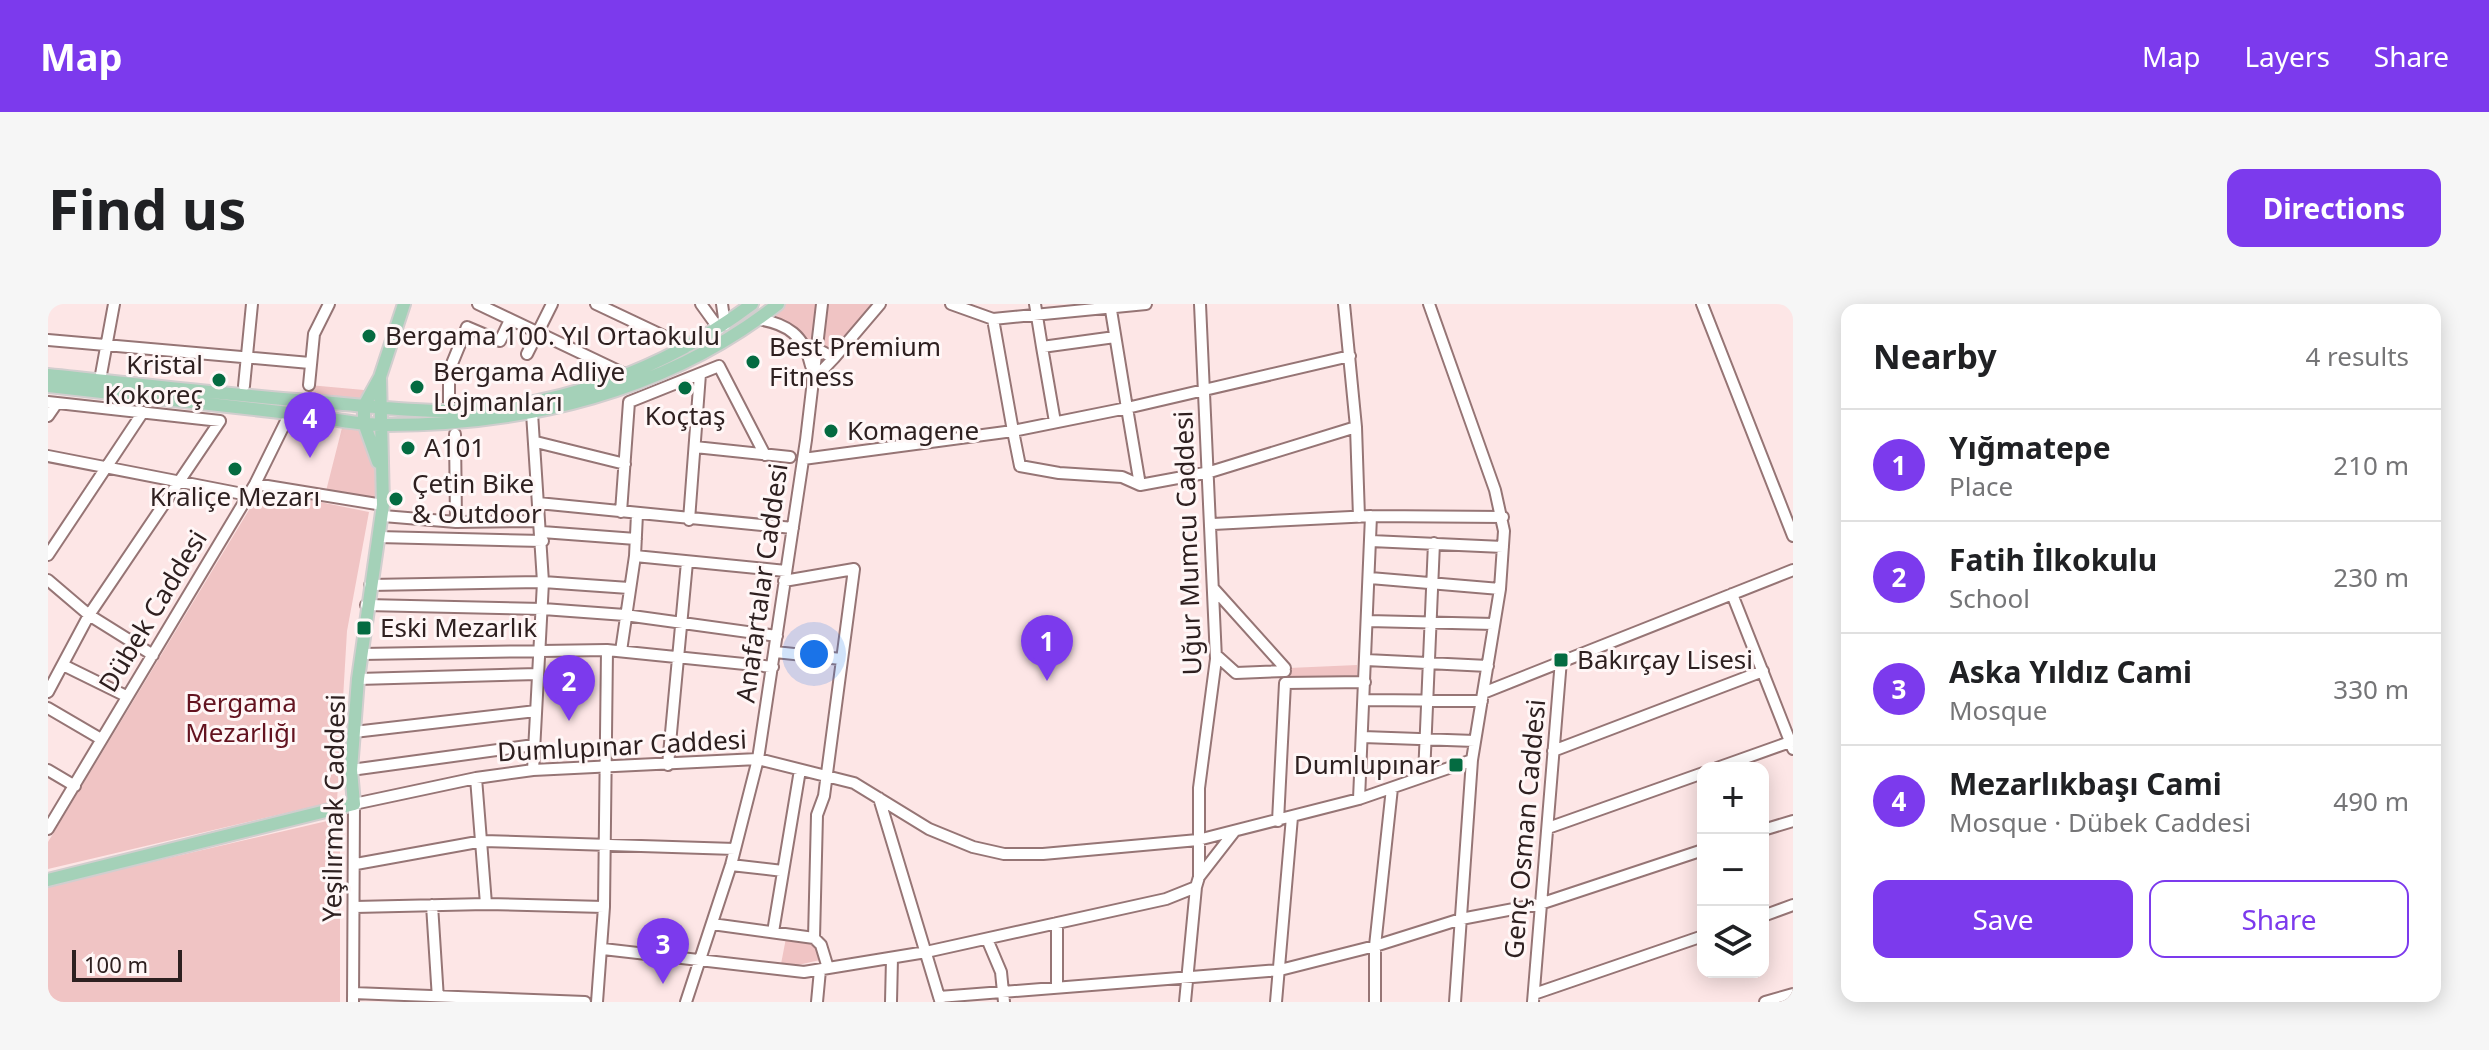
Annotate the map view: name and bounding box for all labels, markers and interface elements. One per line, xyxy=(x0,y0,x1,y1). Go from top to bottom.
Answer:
text: Map xyxy=(40,30,123,82)
text: Map xyxy=(2142,37,2200,75)
text: Layers xyxy=(2244,37,2330,75)
text: Share xyxy=(2374,37,2449,75)
button: Directions xyxy=(2227,169,2441,247)
text: Find us xyxy=(48,170,246,246)
place label: Bergama 100. Yıl Ortaokulu xyxy=(385,317,720,353)
marker: Bergama 100. Yıl Ortaokulu xyxy=(360,327,378,345)
place label: Best Premium Fitness xyxy=(769,328,941,394)
text: Nearby xyxy=(1873,333,1997,379)
text: 4 results xyxy=(2305,338,2409,374)
place label: Kristal Kokoreç xyxy=(104,346,203,412)
place label: Bergama Adliye Lojmanları xyxy=(433,353,625,419)
marker: Best Premium Fitness xyxy=(744,353,762,371)
marker: Kristal Kokoreç xyxy=(210,371,228,389)
marker: Bergama Adliye Lojmanları xyxy=(408,378,426,396)
marker: Koçtaş xyxy=(676,379,694,397)
pin: 4 xyxy=(284,392,336,458)
place label: Koçtaş xyxy=(645,397,725,433)
street label: Uğur Mumcu Caddesi xyxy=(1164,410,1210,676)
place label: Komagene xyxy=(847,412,979,448)
marker: Komagene xyxy=(822,422,840,440)
text: Yığmatepe xyxy=(1949,427,2111,468)
place label: A101 xyxy=(424,429,485,465)
marker: A101 xyxy=(399,439,417,457)
text: 1 xyxy=(1892,447,1906,483)
text: 210 m xyxy=(2333,447,2409,483)
marker: Kraliçe Mezarı xyxy=(226,460,244,478)
street label: Anafartalar Caddesi xyxy=(726,461,796,705)
place label: Çetin Bike & Outdoor xyxy=(412,465,542,531)
text: Place xyxy=(1949,468,2013,504)
place label: Kraliçe Mezarı xyxy=(150,478,320,514)
marker: Çetin Bike & Outdoor xyxy=(387,490,405,508)
street label: Dübek Caddesi xyxy=(90,523,215,698)
text: Fatih İlkokulu xyxy=(1949,539,2157,580)
text: 2 xyxy=(1892,559,1906,595)
text: 230 m xyxy=(2333,559,2409,595)
text: School xyxy=(1949,580,2030,616)
place label: Eski Mezarlık xyxy=(380,609,537,645)
pin: 1 xyxy=(1021,615,1073,681)
marker: Eski Mezarlık xyxy=(355,619,373,637)
your location xyxy=(794,634,834,674)
place label: Bakırçay Lisesi xyxy=(1577,641,1753,677)
marker: Bakırçay Lisesi xyxy=(1552,651,1570,669)
text: Aska Yıldız Cami xyxy=(1949,651,2192,692)
pin: 2 xyxy=(543,655,595,721)
text: 3 xyxy=(1892,671,1906,707)
text: 330 m xyxy=(2333,671,2409,707)
park label: Bergama Mezarlığı xyxy=(185,684,297,750)
text: Mosque xyxy=(1949,692,2048,728)
street label: Yeşilırmak Caddesi xyxy=(313,694,353,922)
street label: Genç Osman Caddesi xyxy=(1495,698,1553,960)
street label: Dumlupınar Caddesi xyxy=(496,720,748,770)
place label: Dumlupınar xyxy=(1294,746,1440,782)
marker: Dumlupınar xyxy=(1447,756,1465,774)
map controls xyxy=(1697,762,1769,978)
button: + xyxy=(1697,762,1769,834)
text: Mezarlıkbaşı Cami xyxy=(1949,763,2222,804)
text: 4 xyxy=(1892,783,1906,819)
text: 490 m xyxy=(2333,783,2409,819)
text: Mosque · Dübek Caddesi xyxy=(1949,804,2251,840)
button: − xyxy=(1697,834,1769,906)
button: Save xyxy=(1873,880,2133,958)
button: Share xyxy=(2149,880,2409,958)
button: layers xyxy=(1697,906,1769,978)
pin: 3 xyxy=(637,918,689,984)
scale bar xyxy=(72,946,182,982)
text: 100 m xyxy=(84,949,148,979)

